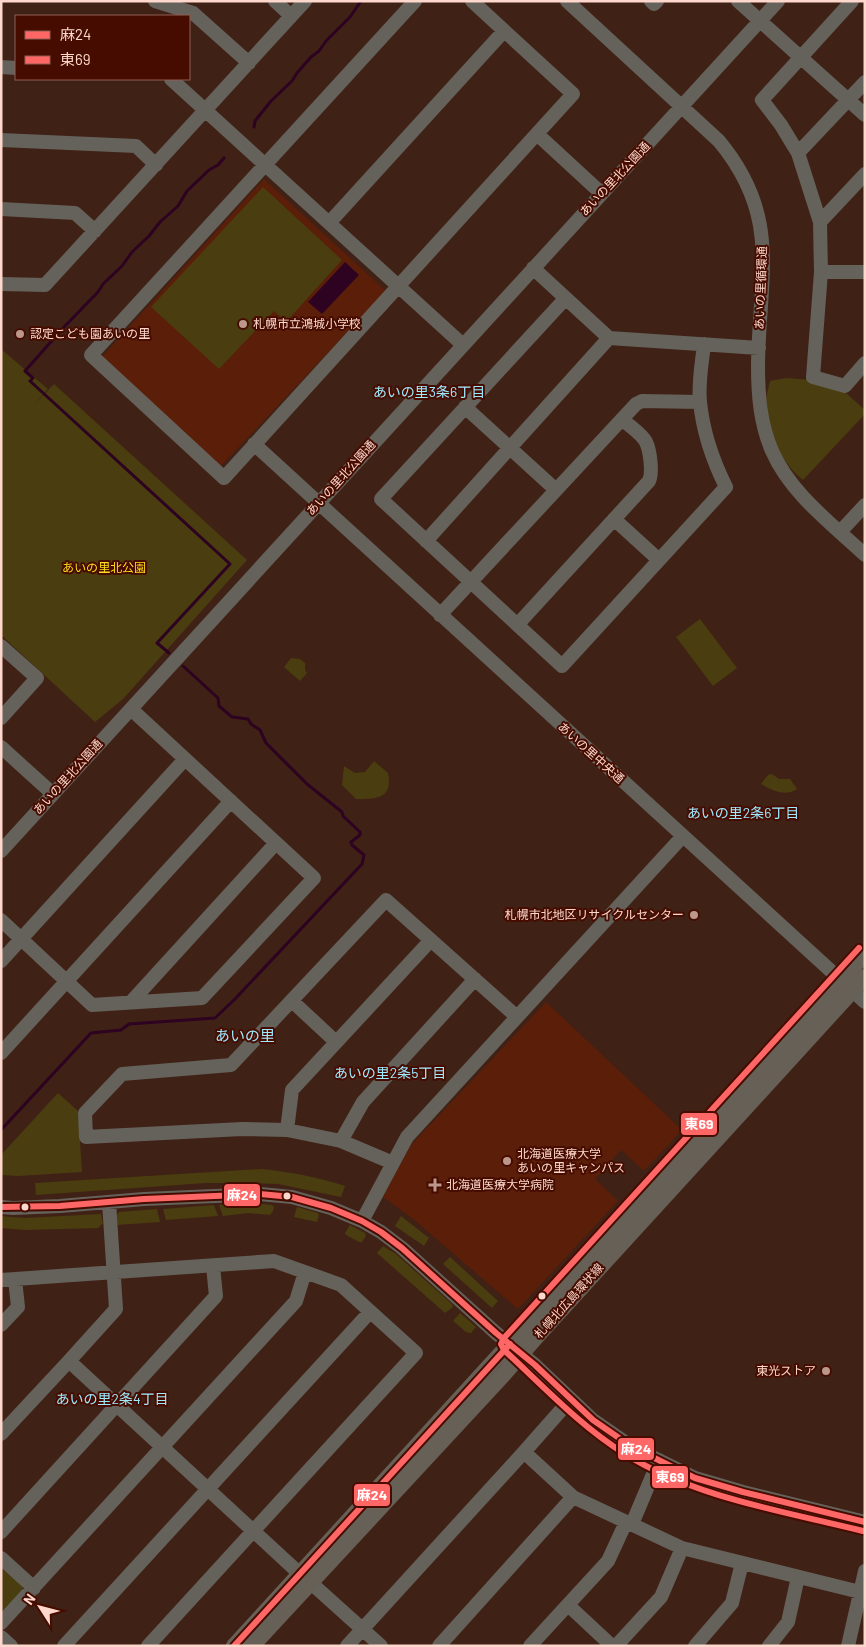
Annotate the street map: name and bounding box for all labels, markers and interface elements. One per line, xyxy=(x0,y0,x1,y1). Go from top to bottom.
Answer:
legend xyxy=(15,15,190,80)
text: 麻24 xyxy=(60,25,91,43)
text: 東69 xyxy=(60,50,91,68)
street label: あいの里北公園通 xyxy=(576,138,652,218)
street label: あいの里循環通 xyxy=(752,246,768,330)
place label: 札幌市立鴻城小学校 xyxy=(253,316,361,330)
marker: 札幌市立鴻城小学校 xyxy=(237,318,249,330)
place label: 認定こども園あいの里 xyxy=(30,326,150,340)
marker: 認定こども園あいの里 xyxy=(14,328,26,340)
district label: あいの里3条6丁目 xyxy=(373,383,485,400)
street label: あいの里北公園通 xyxy=(303,437,378,518)
park label: あいの里北公園 xyxy=(62,560,146,574)
street label: あいの里中央通 xyxy=(556,719,628,786)
street label: あいの里北公園通 xyxy=(30,736,105,817)
district label: あいの里2条6丁目 xyxy=(687,804,799,821)
place label: 札幌市北地区リサイクルセンター xyxy=(505,907,684,921)
marker: 札幌市北地区リサイクルセンター xyxy=(688,909,700,921)
district label: あいの里 xyxy=(215,1026,275,1044)
district label: あいの里2条5丁目 xyxy=(334,1064,446,1081)
line badge: 東69 xyxy=(680,1112,718,1136)
text: 東69 xyxy=(685,1115,713,1132)
place label: 北海道医療大学 あいの里キャンパス xyxy=(517,1146,625,1174)
marker: 北海道医療大学 あいの里キャンパス xyxy=(501,1155,513,1167)
place label: 北海道医療大学病院 xyxy=(446,1177,554,1191)
marker: 北海道医療大学病院 xyxy=(428,1178,442,1192)
line badge: 麻24 xyxy=(223,1183,261,1207)
text: 麻24 xyxy=(227,1186,257,1203)
unlabelled marker xyxy=(282,1191,292,1201)
unlabelled marker xyxy=(20,1202,30,1212)
street label: 札幌北広島環状線 xyxy=(531,1260,606,1341)
unlabelled marker xyxy=(537,1291,547,1301)
place label: 東光ストア xyxy=(756,1363,816,1377)
marker: 東光ストア xyxy=(820,1365,832,1377)
district label: あいの里2条4丁目 xyxy=(55,1390,169,1407)
line badge: 麻24 xyxy=(617,1437,655,1461)
text: 麻24 xyxy=(621,1440,651,1457)
line badge: 東69 xyxy=(651,1465,689,1489)
text: 東69 xyxy=(656,1468,684,1485)
line badge: 麻24 xyxy=(353,1483,391,1507)
text: 麻24 xyxy=(357,1486,387,1503)
north arrow xyxy=(15,1582,65,1632)
text: N xyxy=(19,1590,39,1608)

